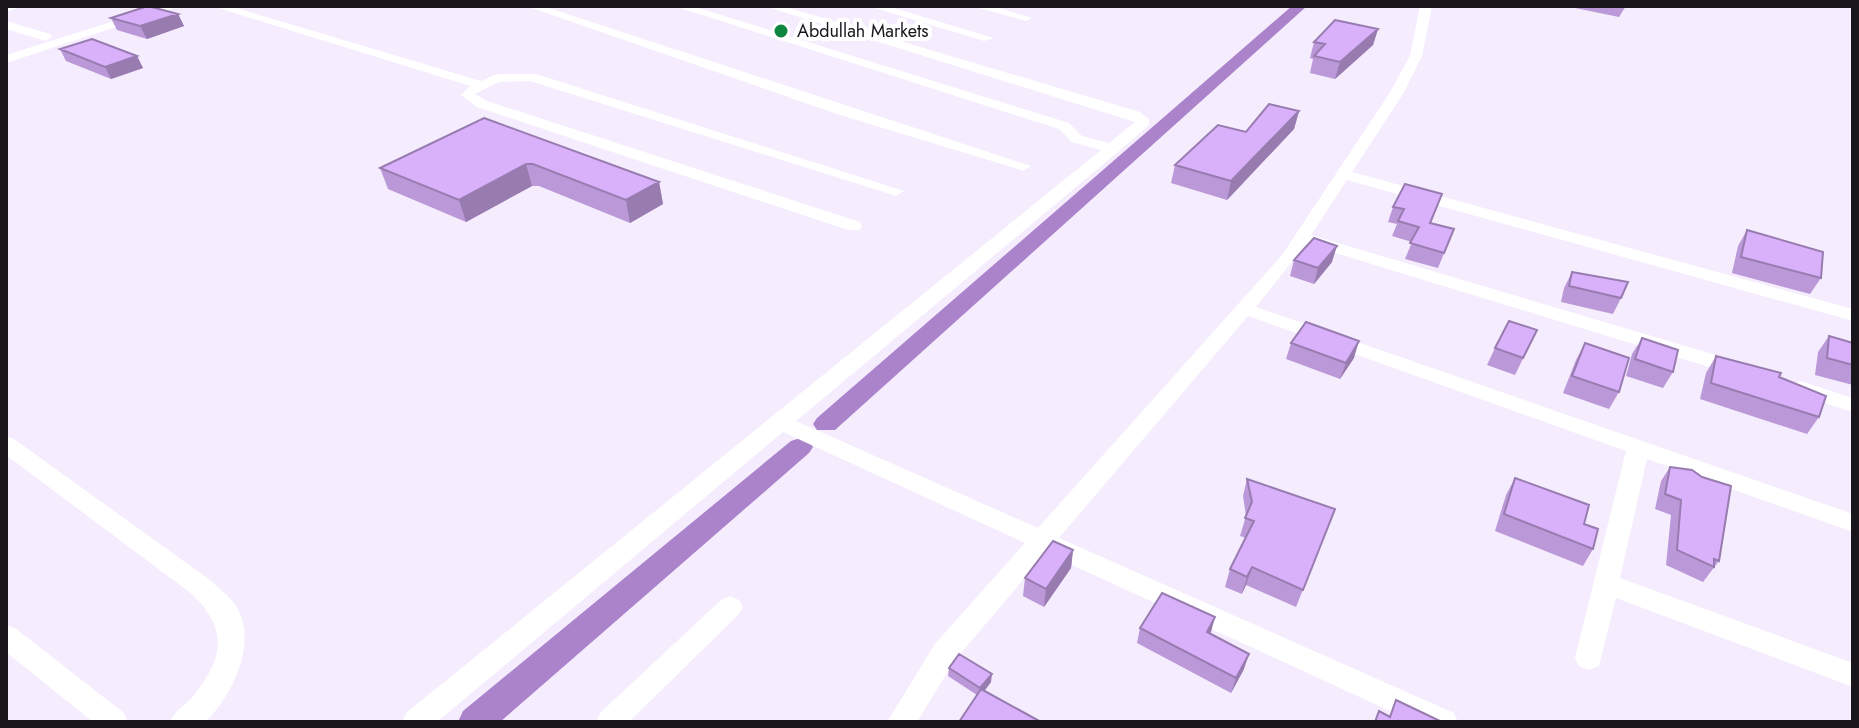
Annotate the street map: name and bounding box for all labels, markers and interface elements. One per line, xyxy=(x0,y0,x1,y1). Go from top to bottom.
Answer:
place label: Abdullah Markets xyxy=(797,18,929,44)
marker: Abdullah Markets xyxy=(772,22,790,40)

